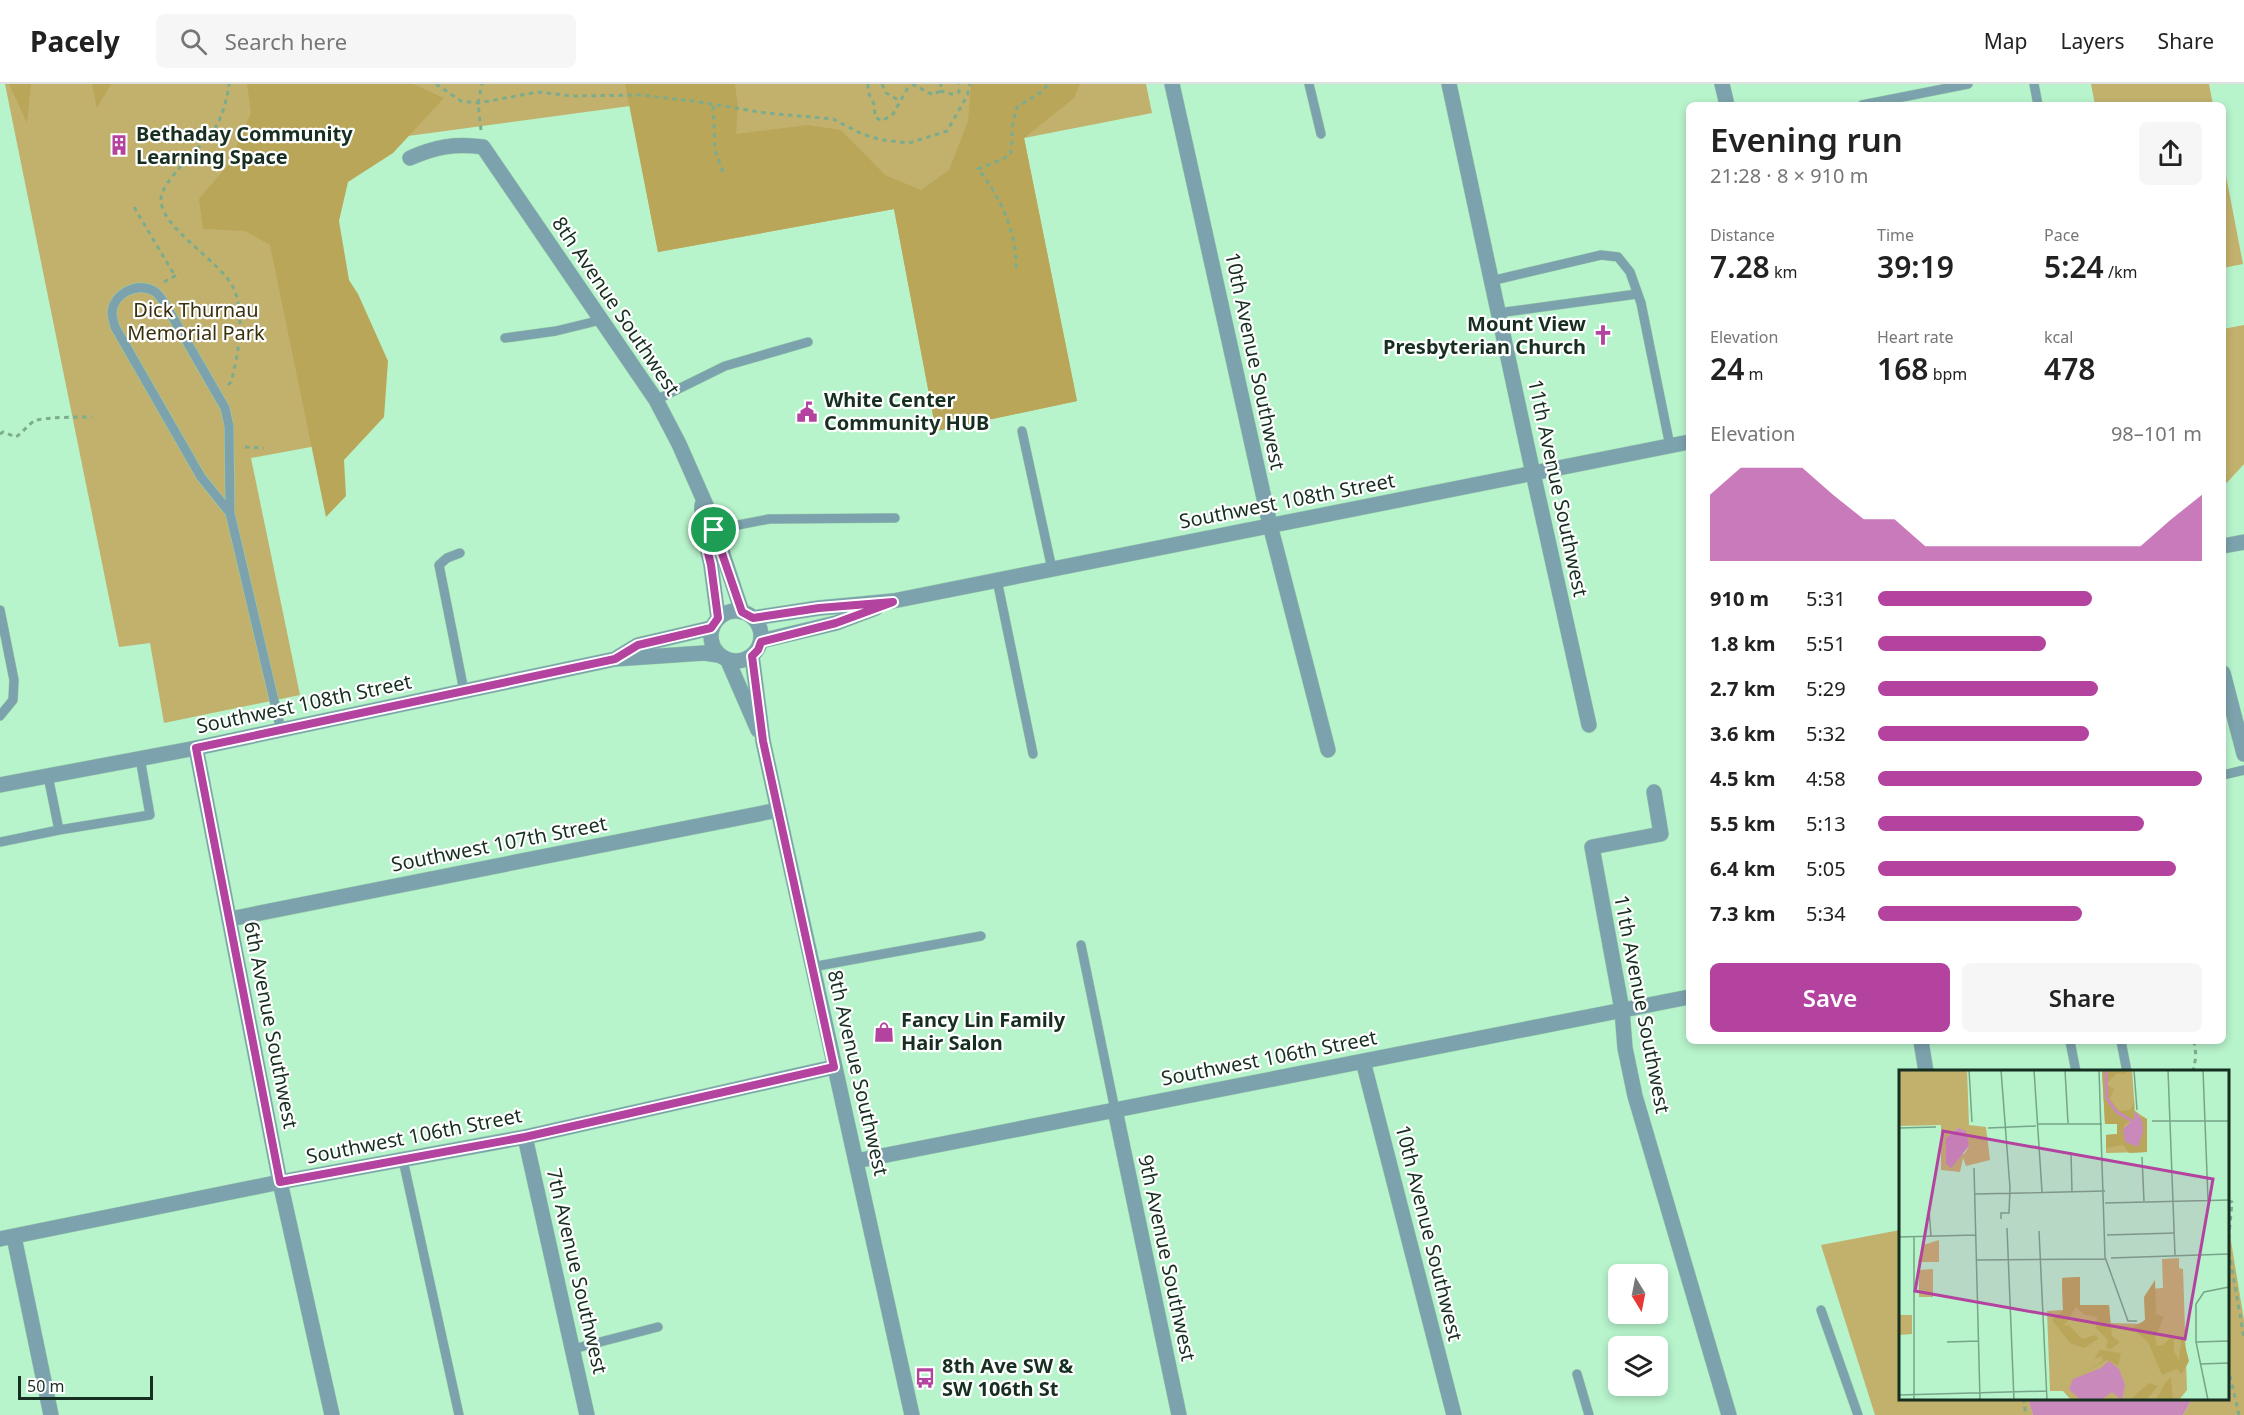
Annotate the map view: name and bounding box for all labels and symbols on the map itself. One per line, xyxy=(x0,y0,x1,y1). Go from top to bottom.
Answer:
place label: Bethaday Community Learning Space xyxy=(136,120,353,170)
building icon: Bethaday Community Learning Space xyxy=(107,133,131,157)
street label: 8th Avenue Southwest xyxy=(546,211,686,401)
street label: 10th Avenue Southwest xyxy=(1219,250,1292,472)
park label: Dick Thurnau Memorial Park xyxy=(127,296,265,346)
place label: Mount View Presbyterian Church xyxy=(1383,310,1586,360)
church icon: Mount View Presbyterian Church xyxy=(1591,323,1615,347)
street label: 11th Avenue Southwest xyxy=(1522,377,1595,599)
place label: White Center Community HUB xyxy=(824,386,989,436)
public building icon: White Center Community HUB xyxy=(795,400,819,424)
street label: Southwest 108th Street xyxy=(1177,466,1397,535)
pin xyxy=(688,504,739,555)
street label: Southwest 108th Street xyxy=(194,668,414,739)
street label: Southwest 107th Street xyxy=(389,809,609,878)
street label: 11th Avenue Southwest xyxy=(1608,892,1677,1115)
street label: 6th Avenue Southwest xyxy=(238,919,305,1131)
street label: 8th Avenue Southwest xyxy=(822,967,895,1178)
place label: Fancy Lin Family Hair Salon xyxy=(901,1006,1066,1056)
shop icon: Fancy Lin Family Hair Salon xyxy=(872,1020,896,1044)
street label: Southwest 106th Street xyxy=(1159,1023,1379,1092)
inset map xyxy=(1899,1070,2229,1400)
street label: Southwest 106th Street xyxy=(304,1101,524,1170)
street label: 10th Avenue Southwest xyxy=(1390,1122,1469,1344)
street label: 9th Avenue Southwest xyxy=(1132,1152,1203,1364)
street label: 7th Avenue Southwest xyxy=(541,1165,614,1376)
north arrow xyxy=(1608,1264,1668,1324)
place label: 8th Ave SW & SW 106th St xyxy=(942,1352,1073,1402)
bus stop icon: 8th Ave SW & SW 106th St xyxy=(913,1366,937,1390)
scale bar xyxy=(18,1373,153,1400)

